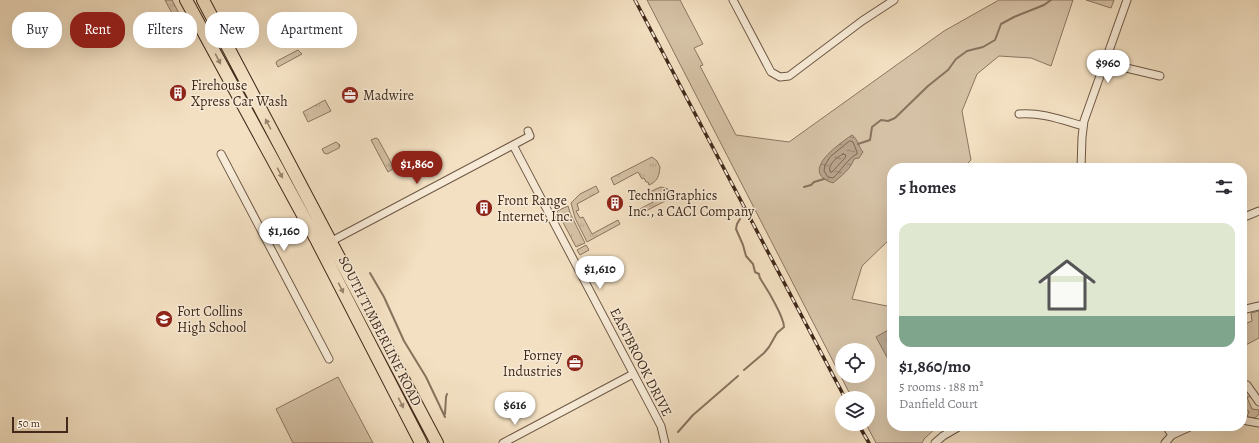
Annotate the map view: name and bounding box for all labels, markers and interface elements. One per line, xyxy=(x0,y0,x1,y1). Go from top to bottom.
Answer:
chip: Buy xyxy=(12,12,62,48)
chip: Rent xyxy=(70,12,125,48)
chip: Filters xyxy=(133,12,197,48)
chip: New xyxy=(205,12,259,48)
chip: Apartment xyxy=(267,12,357,48)
pin: $960 xyxy=(1084,50,1132,84)
one-way arrow xyxy=(215,53,222,65)
text: $960 xyxy=(1096,54,1120,71)
place label: Firehouse Xpress Car Wash xyxy=(191,76,288,111)
building icon: Firehouse Xpress Car Wash xyxy=(168,83,188,103)
office icon: Madwire xyxy=(340,85,360,105)
place label: Madwire xyxy=(363,86,414,105)
one-way arrow xyxy=(264,118,271,130)
pin: $1,860 xyxy=(384,151,450,185)
text: $1,860 xyxy=(400,155,434,172)
one-way arrow xyxy=(277,167,284,179)
text: 5 homes xyxy=(899,176,956,199)
icon: filters xyxy=(1213,176,1235,198)
place label: TechniGraphics Inc., a CACI Company xyxy=(628,186,755,221)
place label: Front Range Internet, Inc. xyxy=(497,191,573,226)
building icon: TechniGraphics Inc., a CACI Company xyxy=(605,193,625,213)
building icon: Front Range Internet, Inc. xyxy=(474,198,494,218)
pin: $1,160 xyxy=(251,218,317,252)
text: $1,160 xyxy=(268,222,300,239)
icon: home xyxy=(1031,249,1103,321)
street label: SOUTH TIMBERLINE ROAD xyxy=(334,253,426,410)
pin: $1,610 xyxy=(567,256,633,290)
text: $1,610 xyxy=(584,260,616,277)
one-way arrow xyxy=(338,282,344,294)
place label: Fort Collins High School xyxy=(177,302,247,337)
street label: EASTBROOK DRIVE xyxy=(605,304,677,420)
school or university icon: Fort Collins High School xyxy=(154,309,174,329)
map controls xyxy=(835,343,875,431)
button: locate xyxy=(835,343,875,383)
place label: Forney Industries xyxy=(503,346,563,381)
office icon: Forney Industries xyxy=(565,353,585,373)
text: $1,860/mo xyxy=(899,355,971,378)
text: 5 rooms · 188 m² xyxy=(899,378,983,395)
button: layers xyxy=(835,391,875,431)
pin: $616 xyxy=(491,392,539,426)
text: Danfield Court xyxy=(899,395,978,412)
text: $616 xyxy=(504,396,526,413)
one-way arrow xyxy=(398,398,404,409)
scale bar xyxy=(12,415,68,434)
text: 50 m xyxy=(18,416,40,431)

